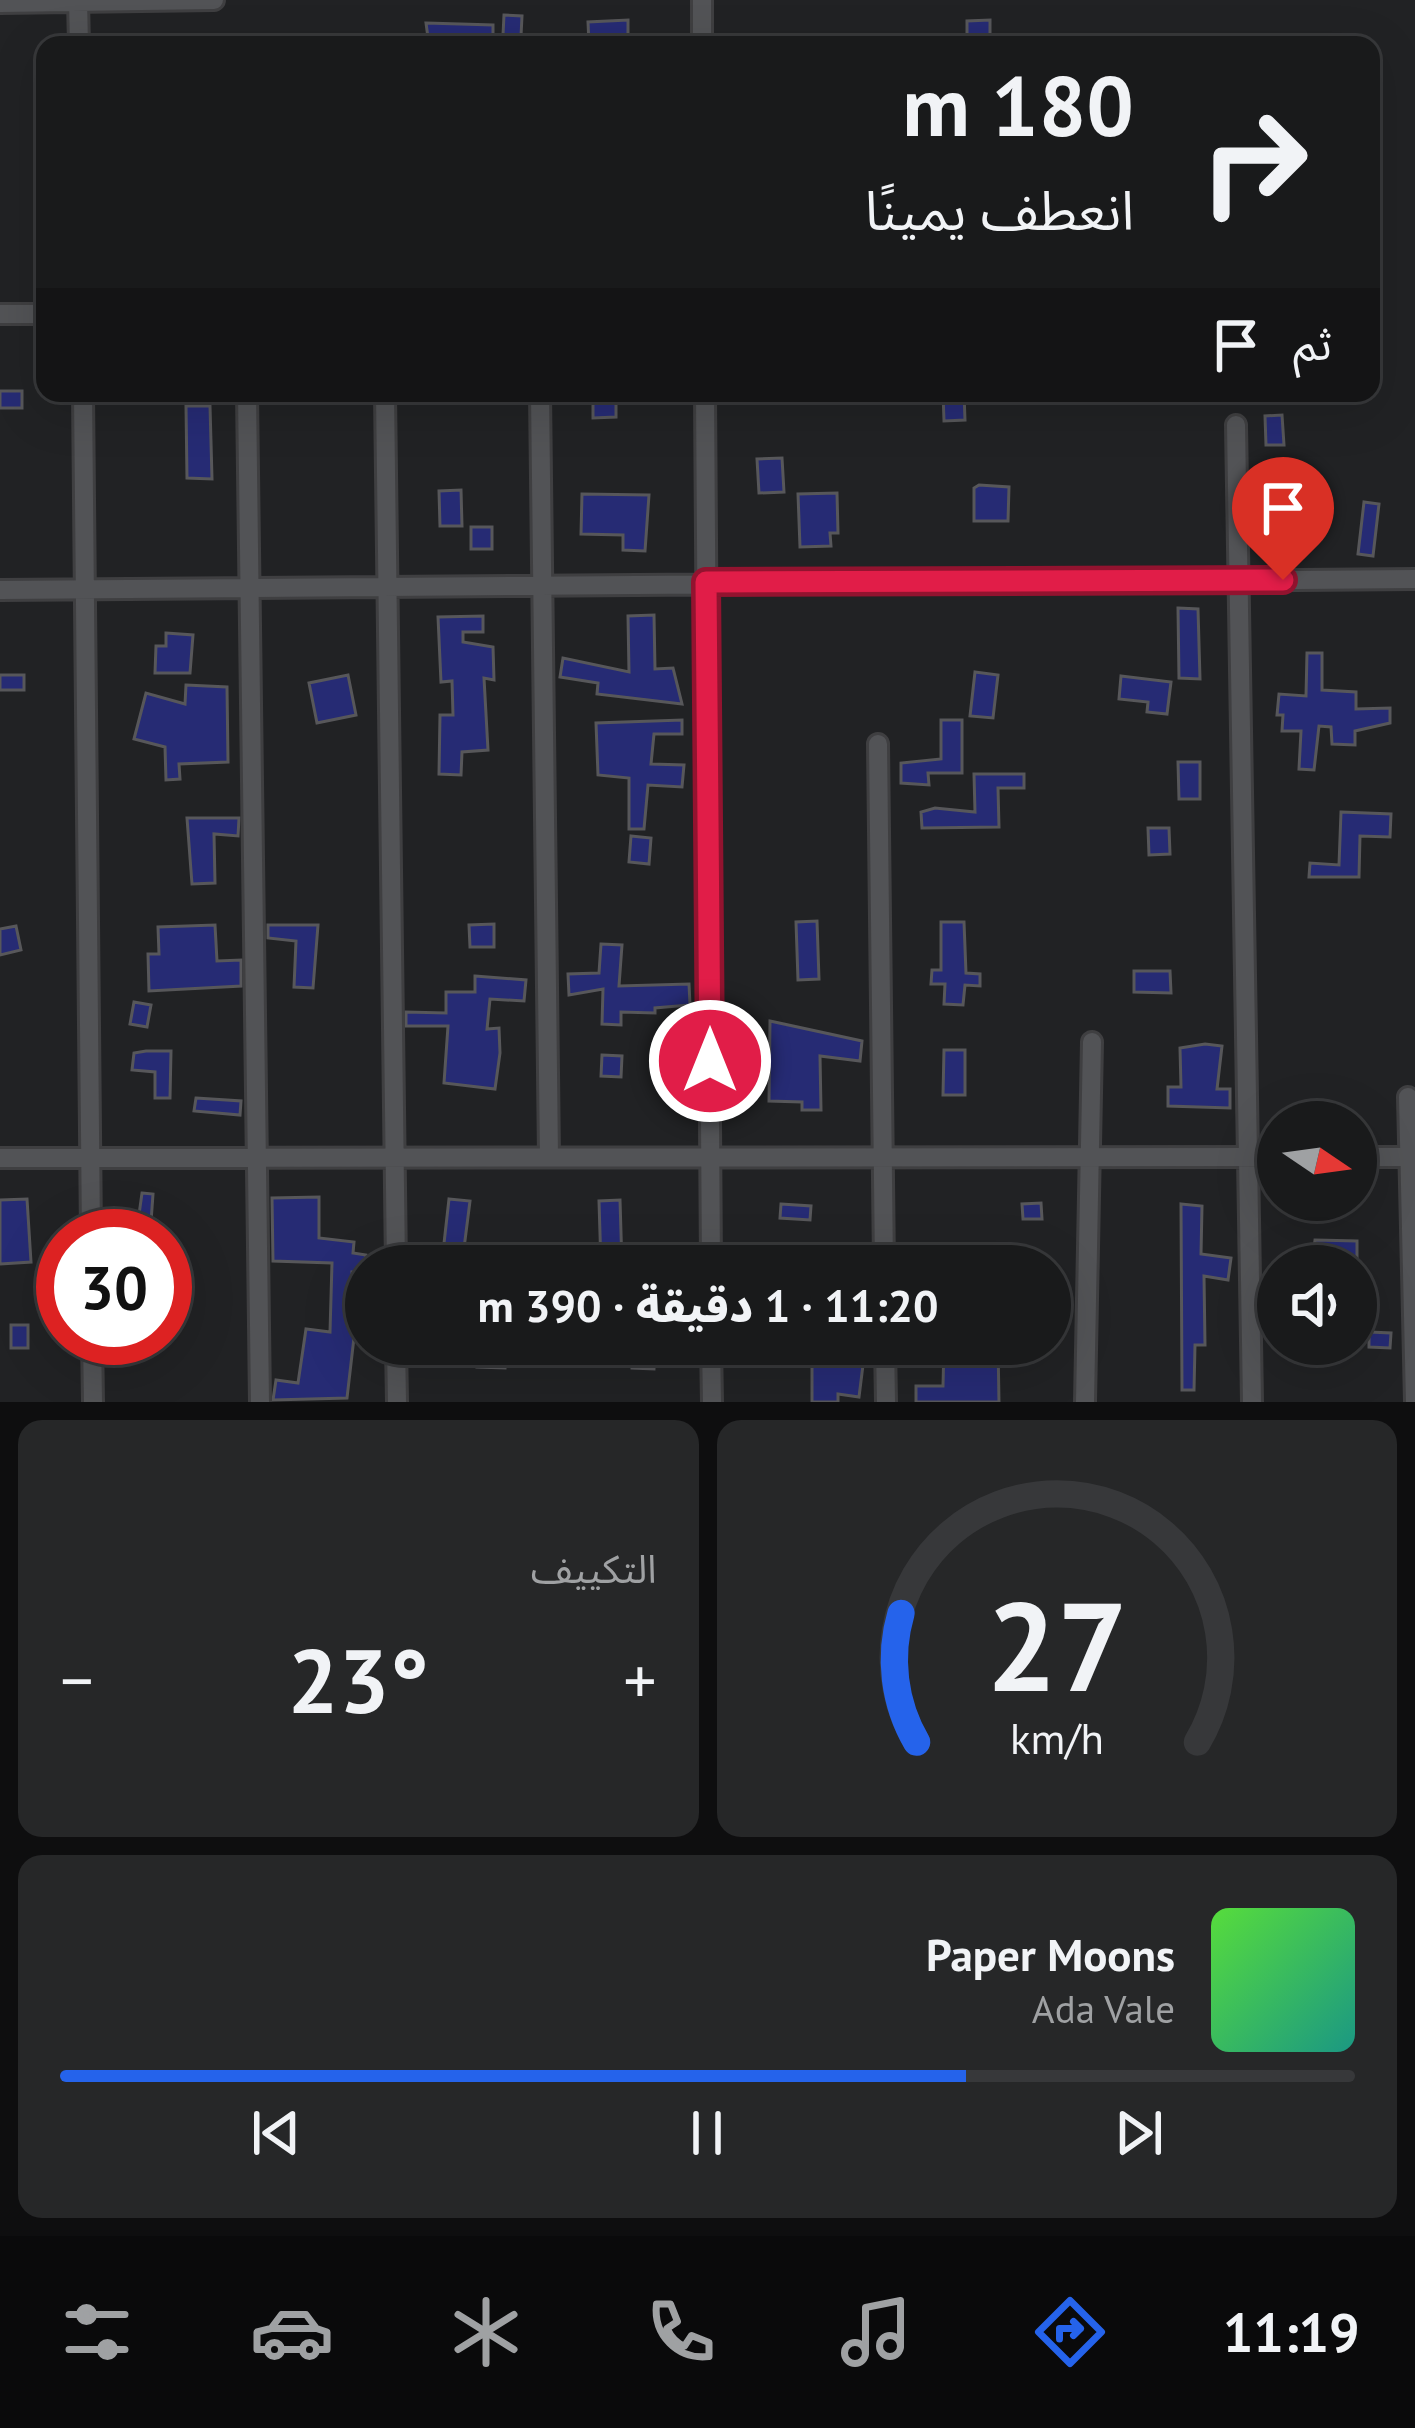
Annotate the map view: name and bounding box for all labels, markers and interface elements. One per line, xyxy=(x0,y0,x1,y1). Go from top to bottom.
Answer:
text: 180 m xyxy=(902,50,1134,159)
icon: right xyxy=(1176,84,1332,240)
text: انعطف يمينًا xyxy=(865,175,1134,245)
icon: arrive xyxy=(1203,312,1269,378)
text: ثم xyxy=(1293,314,1332,372)
pin xyxy=(1232,457,1334,580)
icon: arrive xyxy=(1250,475,1316,541)
position arrow xyxy=(647,998,773,1124)
north arrow xyxy=(1257,1101,1377,1221)
map controls xyxy=(1257,1101,1377,1365)
speed limit sign: 30 xyxy=(36,1209,192,1365)
button: sound xyxy=(1257,1245,1377,1365)
text: 11:20 · 1 دقيقة · 390 m xyxy=(477,1276,939,1334)
text: التكييف xyxy=(531,1543,657,1594)
text: 27 xyxy=(986,1564,1128,1725)
text: 23° xyxy=(288,1621,429,1738)
text: − xyxy=(60,1637,93,1722)
text: + xyxy=(623,1637,656,1722)
text: km/h xyxy=(1010,1709,1104,1765)
text: Paper Moons xyxy=(926,1925,1175,1983)
text: Ada Vale xyxy=(1032,1983,1175,2034)
icon: previous xyxy=(243,2100,309,2166)
icon: pause xyxy=(674,2100,740,2166)
icon: next xyxy=(1106,2100,1172,2166)
icon: filters xyxy=(55,2290,139,2374)
icon: car xyxy=(250,2290,334,2374)
icon: climate xyxy=(444,2290,528,2374)
icon: phone xyxy=(639,2290,723,2374)
icon: music xyxy=(834,2290,918,2374)
icon: directions xyxy=(1028,2290,1112,2374)
text: 11:19 xyxy=(1223,2297,1360,2367)

